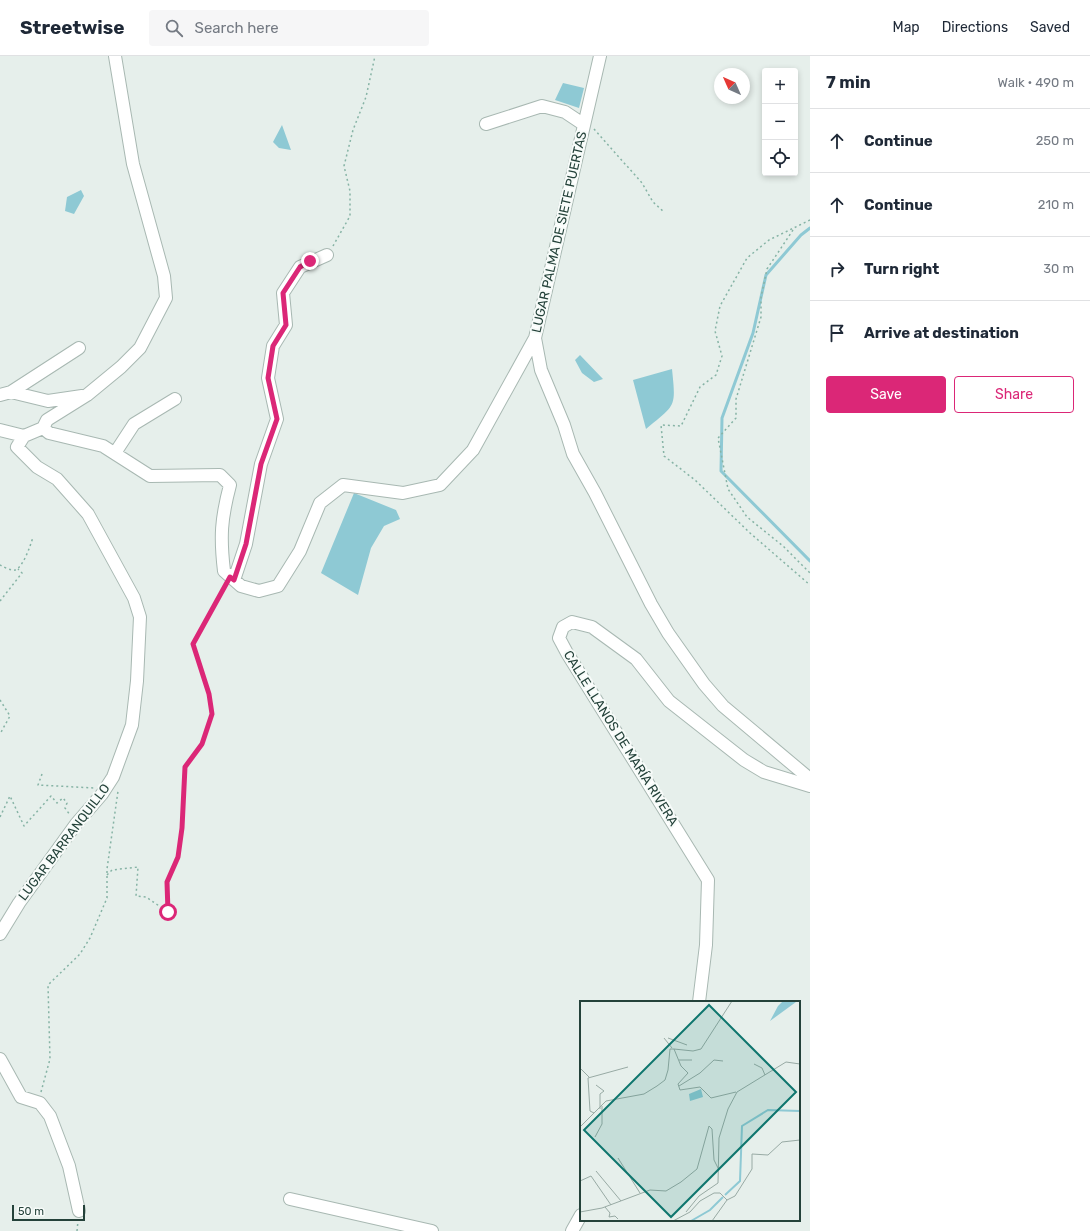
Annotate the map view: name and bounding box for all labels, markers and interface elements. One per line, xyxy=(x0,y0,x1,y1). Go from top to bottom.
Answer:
search box xyxy=(149,10,429,46)
text: Streetwise xyxy=(20,16,125,39)
icon: search xyxy=(163,17,185,39)
text: Search here xyxy=(195,19,279,37)
text: Map xyxy=(893,19,920,36)
text: Directions xyxy=(942,19,1008,36)
text: Saved xyxy=(1030,19,1070,36)
north arrow xyxy=(714,68,750,104)
map controls xyxy=(762,68,798,176)
button: + xyxy=(762,68,798,104)
text: 7 min xyxy=(826,72,871,92)
text: Walk · 490 m xyxy=(998,75,1074,90)
button: − xyxy=(762,104,798,140)
street label: LUGAR PALMA DE SIETE PUERTAS xyxy=(529,130,589,334)
icon: ahead xyxy=(826,130,848,152)
text: Continue xyxy=(864,132,933,150)
text: 250 m xyxy=(1036,133,1074,148)
button: locate xyxy=(762,140,798,176)
icon: ahead xyxy=(826,194,848,216)
text: Continue xyxy=(864,196,933,214)
text: 210 m xyxy=(1038,197,1074,212)
route end xyxy=(301,252,319,270)
icon: right xyxy=(826,258,848,280)
text: Turn right xyxy=(864,260,939,278)
text: 30 m xyxy=(1043,261,1074,276)
icon: arrive xyxy=(826,322,848,344)
text: Arrive at destination xyxy=(864,324,1019,342)
button: Save xyxy=(826,376,946,413)
button: Share xyxy=(954,376,1074,413)
street label: CALLE LLANOS DE MARÍA RIVERA xyxy=(561,648,682,829)
street label: LUGAR BARRANQUILLO xyxy=(15,781,113,903)
route start xyxy=(159,903,177,921)
inset map xyxy=(580,1001,800,1221)
scale bar xyxy=(12,1203,85,1222)
text: 50 m xyxy=(18,1205,44,1218)

